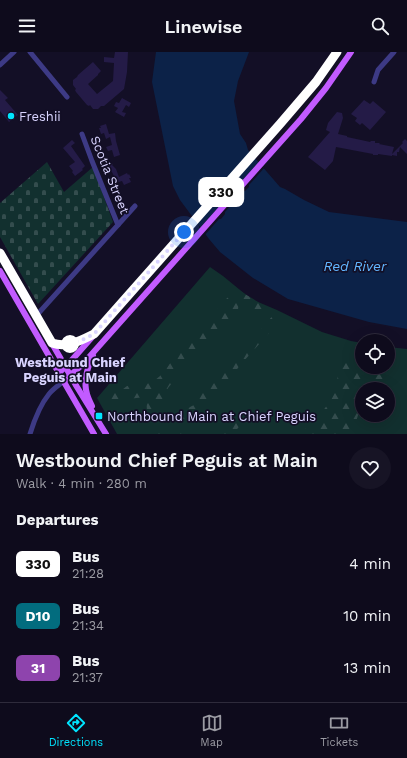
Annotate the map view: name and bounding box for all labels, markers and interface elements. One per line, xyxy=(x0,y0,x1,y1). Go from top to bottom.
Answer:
icon: menu xyxy=(16,15,38,37)
icon: search xyxy=(369,15,391,37)
text: Linewise xyxy=(164,16,243,37)
place label: Freshii xyxy=(19,109,61,124)
marker: Freshii xyxy=(6,111,16,121)
street label: Scotia Street xyxy=(88,134,133,217)
line badge: 330 xyxy=(198,179,244,205)
text: 330 xyxy=(208,184,234,200)
your location xyxy=(174,222,194,242)
water label: Red River xyxy=(323,258,387,274)
map controls xyxy=(355,334,395,422)
button: locate xyxy=(355,334,395,374)
marker: Westbound Chief Peguis at Main xyxy=(61,335,79,353)
place label: Westbound Chief Peguis at Main xyxy=(15,355,126,385)
button: layers xyxy=(355,382,395,422)
place label: Northbound Main at Chief Peguis xyxy=(107,409,316,424)
marker: Northbound Main at Chief Peguis xyxy=(94,411,104,421)
button: heart xyxy=(349,447,391,489)
text: Westbound Chief Peguis at Main xyxy=(16,449,318,472)
text: Walk · 4 min · 280 m xyxy=(16,476,147,491)
text: Departures xyxy=(16,511,99,529)
text: Bus xyxy=(72,548,100,566)
text: 4 min xyxy=(349,555,391,573)
text: 330 xyxy=(25,556,51,572)
text: 21:28 xyxy=(72,566,104,581)
text: Bus xyxy=(72,600,100,618)
text: 10 min xyxy=(343,607,391,625)
text: D10 xyxy=(25,608,51,624)
text: 21:34 xyxy=(72,618,104,633)
text: Bus xyxy=(72,652,100,670)
text: 13 min xyxy=(344,659,391,677)
text: 31 xyxy=(31,660,45,676)
text: 21:37 xyxy=(72,670,103,685)
tab: Directions xyxy=(49,712,103,749)
tab: Map xyxy=(200,712,223,749)
tab: Tickets xyxy=(320,712,358,749)

